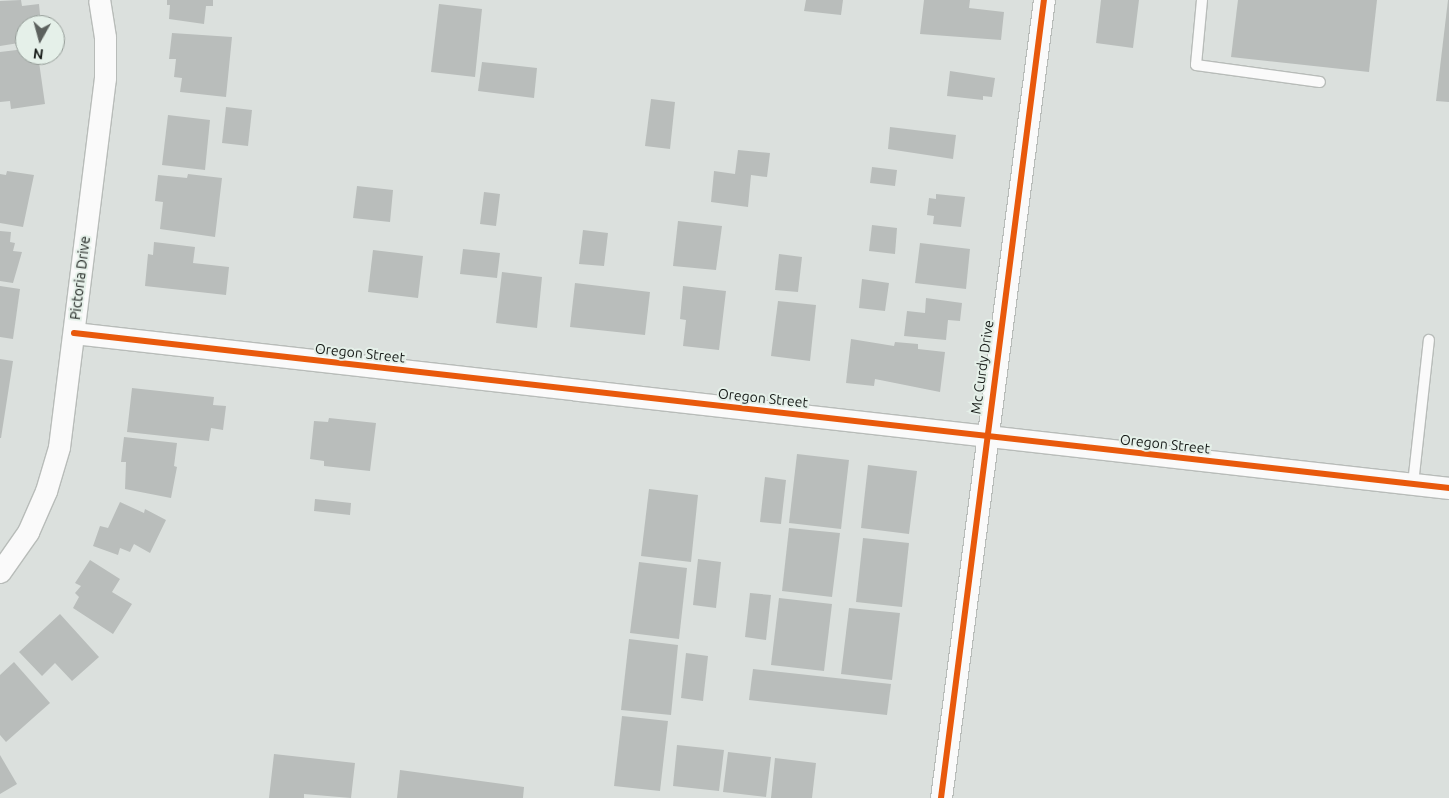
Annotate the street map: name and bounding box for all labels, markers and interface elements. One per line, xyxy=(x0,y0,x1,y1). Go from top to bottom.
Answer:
north arrow xyxy=(15,15,65,65)
text: N xyxy=(32,45,44,62)
street label: Pictoria Drive xyxy=(67,235,93,321)
street label: Mc Curdy Drive xyxy=(967,319,997,415)
street label: Oregon Street xyxy=(314,340,406,366)
street label: Oregon Street xyxy=(717,385,809,411)
street label: Oregon Street xyxy=(1119,431,1211,457)

